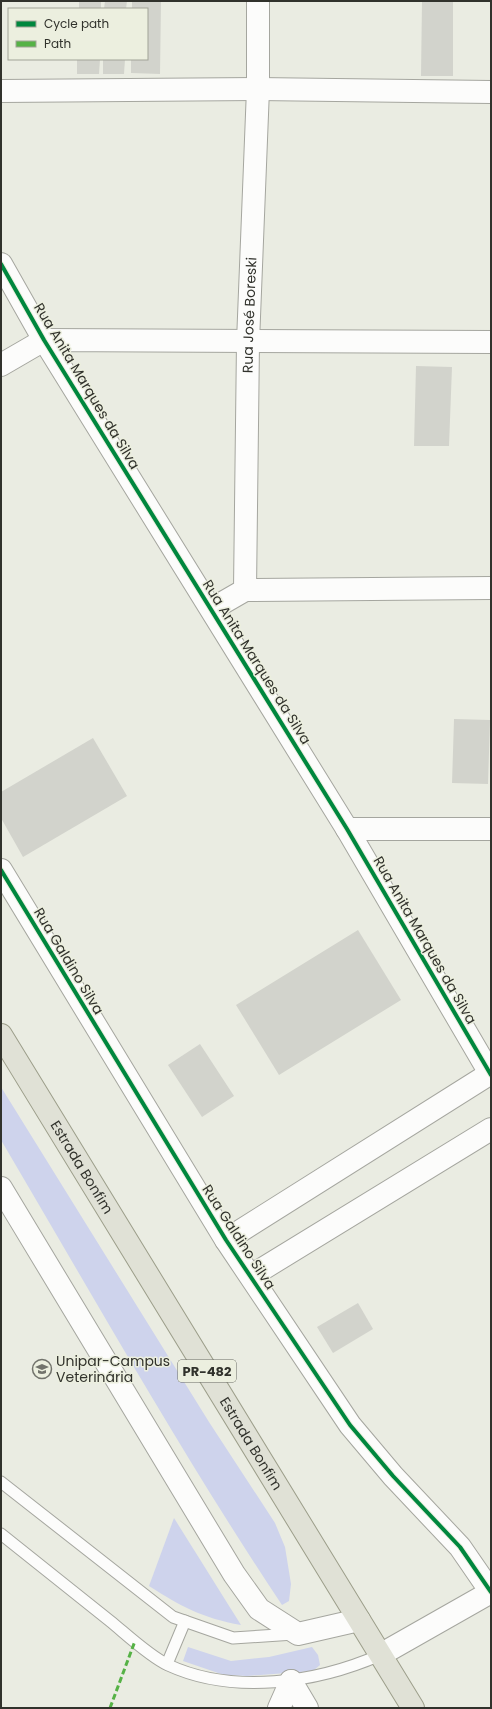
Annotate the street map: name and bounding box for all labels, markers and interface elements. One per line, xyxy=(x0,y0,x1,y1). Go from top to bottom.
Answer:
legend xyxy=(8,8,148,60)
text: Cycle path xyxy=(44,15,109,32)
text: Path xyxy=(44,35,71,52)
street label: Rua José Boreski xyxy=(238,257,261,373)
street label: Rua Anita Marques da Silva xyxy=(29,299,145,473)
street label: Rua Anita Marques da Silva xyxy=(198,576,316,748)
street label: Rua Anita Marques da Silva xyxy=(369,852,481,1028)
street label: Rua Galdino Silva xyxy=(29,904,109,1018)
street label: Estrada Bonfim xyxy=(46,1117,118,1218)
street label: Rua Galdino Silva xyxy=(198,1181,280,1293)
place label: Unipar-Campus Veterinária xyxy=(56,1351,170,1387)
school or university icon: Unipar-Campus Veterinária xyxy=(31,1358,53,1380)
road number: PR-482 xyxy=(178,1360,236,1382)
street label: Estrada Bonfim xyxy=(215,1393,287,1494)

